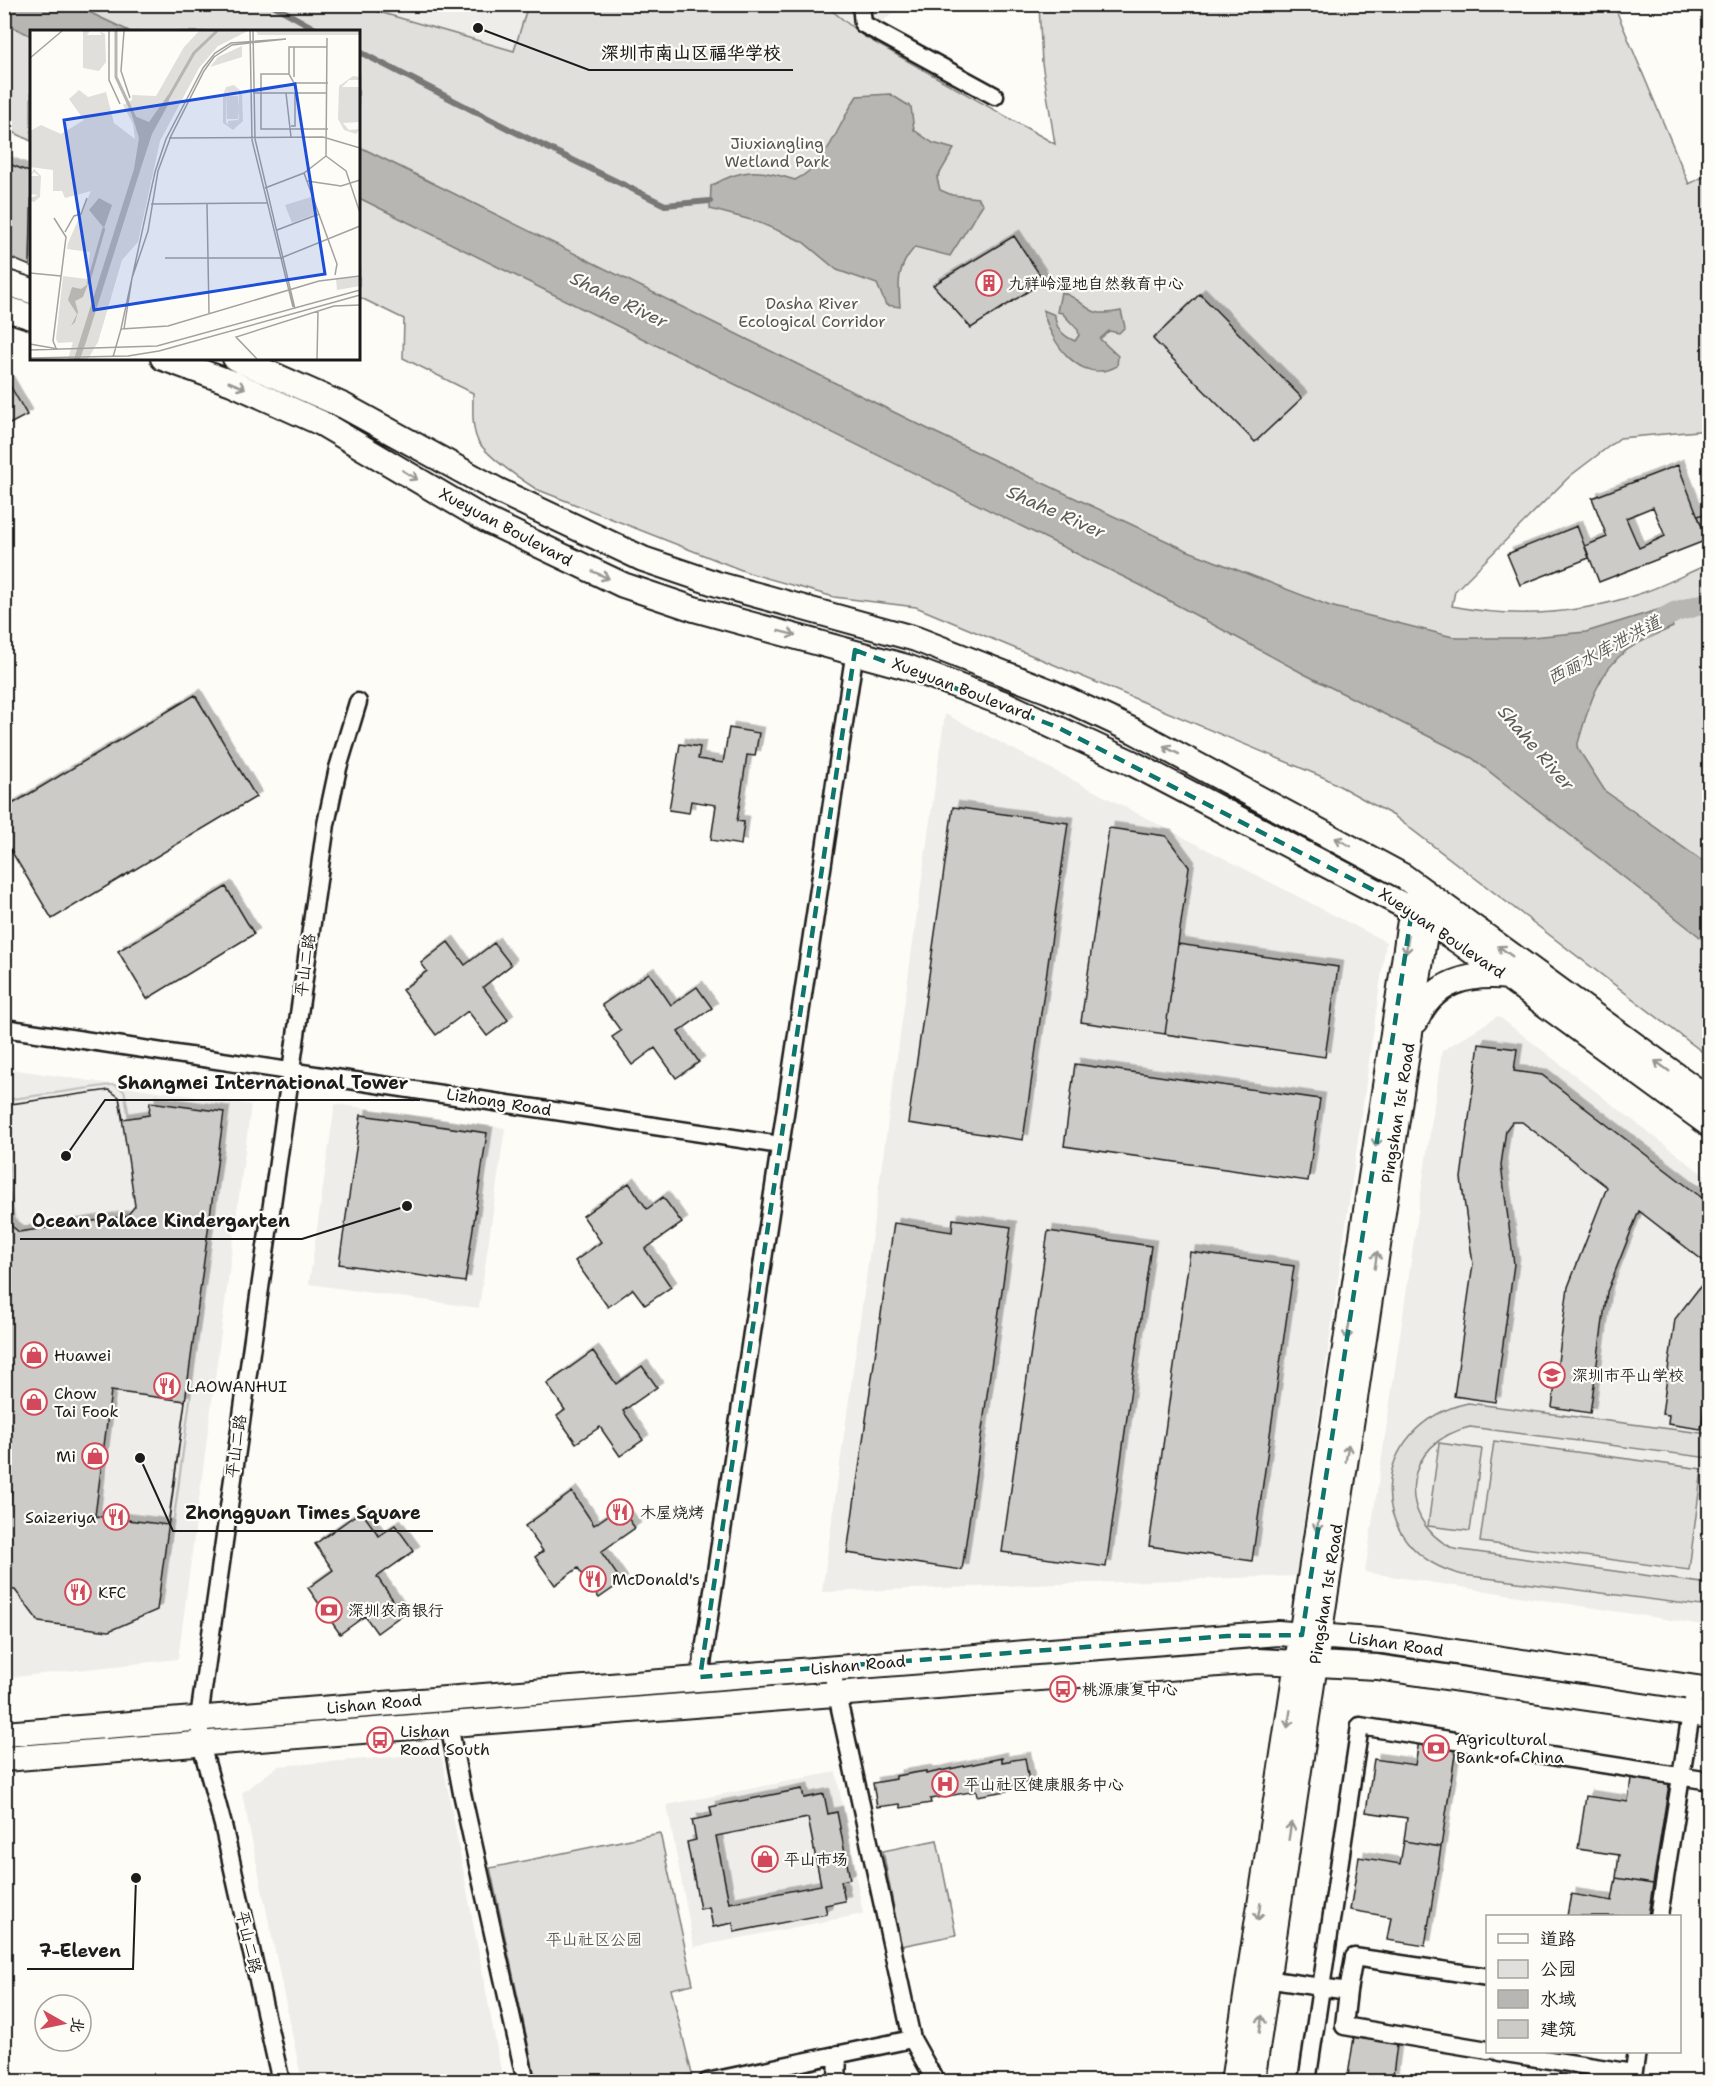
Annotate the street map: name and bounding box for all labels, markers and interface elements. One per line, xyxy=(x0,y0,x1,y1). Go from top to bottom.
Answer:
inset map xyxy=(30,30,360,360)
callout: 深圳市南山区福华学校 xyxy=(589,34,793,70)
text: 深圳市南山区福华学校 xyxy=(601,41,781,65)
park label: Jiuxiangling Wetland Park xyxy=(725,133,829,172)
water label: Shahe River xyxy=(566,266,672,334)
building icon: 九祥岭湿地自然教育中心 xyxy=(974,268,1004,298)
place label: 九祥岭湿地自然教育中心 xyxy=(1008,273,1184,294)
park label: Dasha River Ecological Corridor xyxy=(738,293,886,332)
one-way arrow xyxy=(228,380,246,391)
one-way arrow xyxy=(401,469,418,481)
water label: Shahe River xyxy=(1003,480,1109,545)
street label: Xueyuan Boulevard xyxy=(436,483,576,571)
one-way arrow xyxy=(592,571,610,582)
water label: 西丽水库泄洪道 xyxy=(1543,609,1667,690)
one-way arrow xyxy=(777,628,796,639)
street label: Xueyuan Boulevard xyxy=(889,653,1035,725)
water label: Shahe River xyxy=(1492,700,1580,796)
one-way arrow xyxy=(1163,744,1181,756)
one-way arrow xyxy=(1335,836,1353,847)
street label: Xueyuan Boulevard xyxy=(1375,883,1509,983)
street label: 平山二路 xyxy=(290,932,320,998)
one-way arrow xyxy=(1401,935,1412,955)
one-way arrow xyxy=(1497,944,1513,957)
street label: Pingshan 1st Road xyxy=(1377,1041,1419,1185)
one-way arrow xyxy=(1655,1059,1671,1072)
callout: Shangmei International Tower xyxy=(105,1064,420,1100)
text: Shangmei International Tower xyxy=(118,1071,409,1095)
street label: Lizhong Road xyxy=(445,1083,553,1121)
one-way arrow xyxy=(1372,1128,1383,1147)
callout: Ocean Palace Kindergarten xyxy=(20,1203,302,1239)
text: Ocean Palace Kindergarten xyxy=(32,1209,290,1233)
one-way arrow xyxy=(1371,1251,1382,1270)
one-way arrow xyxy=(1342,1320,1353,1340)
shop icon: Huawei xyxy=(19,1340,49,1370)
place label: Huawei xyxy=(54,1345,111,1366)
school or university icon: 深圳市平山学校 xyxy=(1537,1360,1567,1390)
place label: 深圳市平山学校 xyxy=(1572,1365,1684,1386)
restaurant icon: LAOWANHUI xyxy=(152,1371,182,1401)
place label: LAOWANHUI xyxy=(186,1376,287,1397)
place label: Chow Tai Fook xyxy=(54,1383,119,1422)
shop icon: Chow Tai Fook xyxy=(19,1387,49,1417)
street label: 平山二路 xyxy=(221,1413,251,1479)
shop icon: Mi xyxy=(80,1441,110,1471)
one-way arrow xyxy=(1342,1444,1353,1463)
place label: Mi xyxy=(56,1446,76,1467)
callout: Zhongguan Times Square xyxy=(173,1495,433,1531)
restaurant icon: 木屋烧烤 xyxy=(605,1497,635,1527)
text: Zhongguan Times Square xyxy=(185,1501,421,1525)
restaurant icon: Saizeriya xyxy=(101,1502,131,1532)
place label: 木屋烧烤 xyxy=(640,1502,704,1523)
place label: Saizeriya xyxy=(25,1507,96,1528)
one-way arrow xyxy=(1313,1513,1324,1533)
street label: Pingshan 1st Road xyxy=(1305,1522,1347,1666)
restaurant icon: McDonald's xyxy=(578,1564,608,1594)
place label: McDonald's xyxy=(612,1569,700,1590)
restaurant icon: KFC xyxy=(63,1577,93,1607)
place label: KFC xyxy=(98,1582,127,1603)
bank icon: 深圳农商银行 xyxy=(314,1595,344,1625)
place label: 深圳农商银行 xyxy=(348,1600,444,1621)
street label: Lishan Road xyxy=(1347,1627,1445,1661)
street label: Lishan Road xyxy=(810,1650,906,1680)
bus stop icon: 桃源康复中心 xyxy=(1048,1674,1078,1704)
place label: 桃源康复中心 xyxy=(1082,1679,1178,1700)
street label: Lishan Road xyxy=(326,1689,422,1719)
one-way arrow xyxy=(1283,1709,1294,1728)
place label: Lishan Road South xyxy=(400,1721,490,1760)
bus stop icon: Lishan Road South xyxy=(365,1725,395,1755)
place label: Agricultural Bank of China xyxy=(1456,1729,1564,1768)
bank icon: Agricultural Bank of China xyxy=(1421,1733,1451,1763)
hospital icon: 平山社区健康服务中心 xyxy=(930,1769,960,1799)
place label: 平山社区健康服务中心 xyxy=(964,1774,1124,1795)
one-way arrow xyxy=(1285,1821,1296,1841)
shop icon: 平山市场 xyxy=(750,1844,780,1874)
place label: 平山市场 xyxy=(784,1849,848,1870)
one-way arrow xyxy=(1254,1902,1265,1921)
street label: 平山二路 xyxy=(232,1908,266,1976)
legend xyxy=(1486,1915,1681,2053)
text: 道路 xyxy=(1540,1927,1576,1951)
park label: 平山社区公园 xyxy=(546,1929,642,1950)
callout: 7-Eleven xyxy=(27,1933,133,1969)
text: 7-Eleven xyxy=(39,1939,121,1963)
text: 公园 xyxy=(1540,1957,1576,1981)
text: 水域 xyxy=(1540,1987,1576,2011)
north arrow xyxy=(33,1993,93,2053)
one-way arrow xyxy=(1255,2014,1266,2034)
text: 北 xyxy=(66,2016,89,2035)
text: 建筑 xyxy=(1540,2017,1576,2041)

